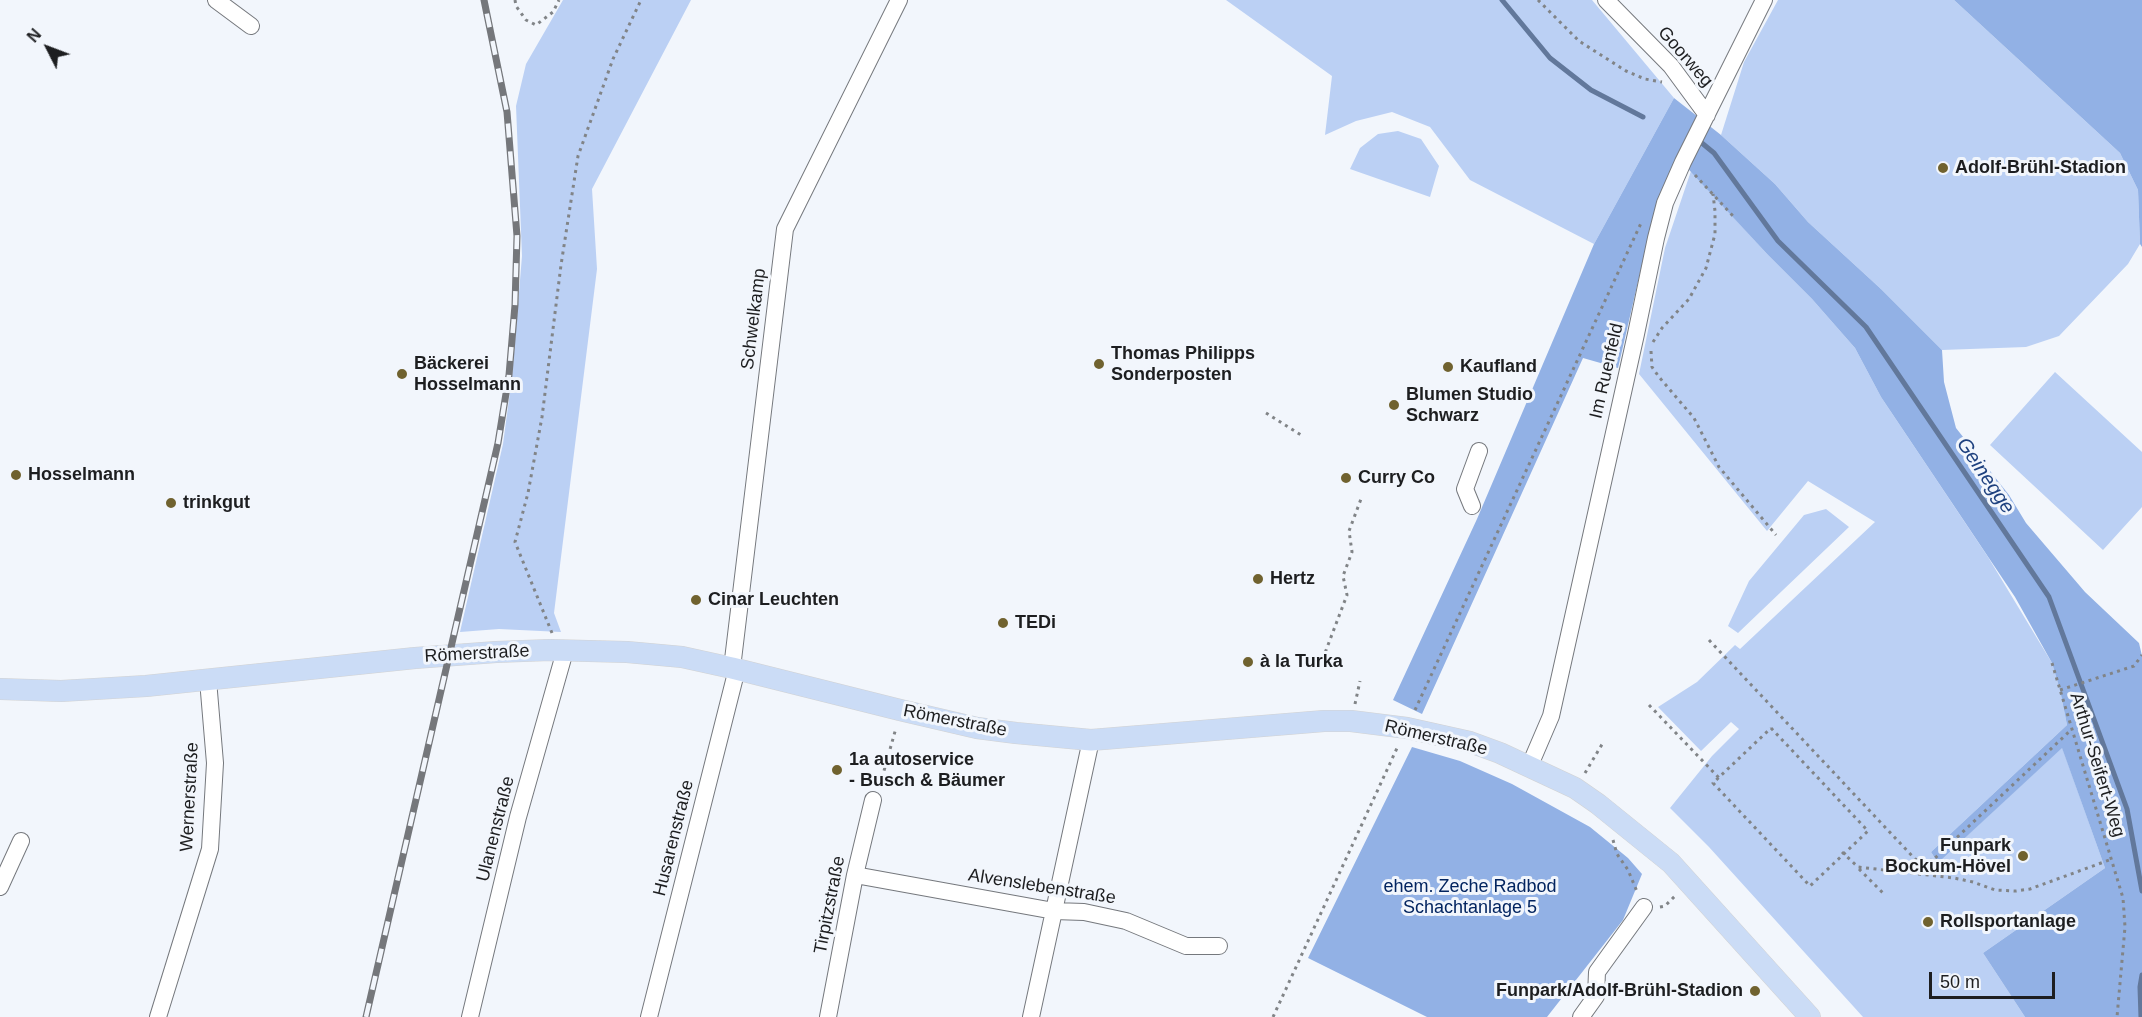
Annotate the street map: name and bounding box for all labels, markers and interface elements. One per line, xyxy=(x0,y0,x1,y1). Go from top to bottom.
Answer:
north arrow xyxy=(18,18,78,78)
street label: Goorweg xyxy=(1653,22,1717,92)
text: N xyxy=(24,26,44,46)
place label: Adolf-Brühl-Stadion xyxy=(1955,157,2126,179)
marker: Adolf-Brühl-Stadion xyxy=(1936,161,1950,175)
street label: Schwelkamp xyxy=(737,267,771,371)
street label: Im Ruenfeld xyxy=(1586,321,1628,421)
place label: Thomas Philipps Sonderposten xyxy=(1111,343,1255,386)
place label: Bäckerei Hosselmann xyxy=(414,353,521,395)
place label: Kaufland xyxy=(1460,356,1537,378)
marker: Thomas Philipps Sonderposten xyxy=(1092,357,1106,371)
marker: Kaufland xyxy=(1441,360,1455,374)
marker: Bäckerei Hosselmann xyxy=(395,367,409,381)
place label: Blumen Studio Schwarz xyxy=(1406,384,1533,426)
marker: Blumen Studio Schwarz xyxy=(1387,398,1401,412)
water label: Geinegge xyxy=(1951,433,2019,519)
place label: Hosselmann xyxy=(28,464,135,486)
place label: Curry Co xyxy=(1358,467,1435,489)
marker: Hosselmann xyxy=(9,468,23,482)
marker: Curry Co xyxy=(1339,471,1353,485)
place label: trinkgut xyxy=(183,492,250,514)
marker: trinkgut xyxy=(164,496,178,510)
place label: Hertz xyxy=(1270,568,1315,590)
marker: Hertz xyxy=(1251,572,1265,586)
place label: Cinar Leuchten xyxy=(708,589,839,611)
marker: Cinar Leuchten xyxy=(689,593,703,607)
place label: TEDi xyxy=(1015,612,1056,634)
marker: TEDi xyxy=(996,616,1010,630)
street label: Römerstraße xyxy=(424,640,530,668)
place label: à la Turka xyxy=(1260,651,1343,673)
marker: à la Turka xyxy=(1241,655,1255,669)
street label: Arthur-Seifert-Weg xyxy=(2065,690,2129,840)
street label: Römerstraße xyxy=(901,700,1009,742)
street label: Römerstraße xyxy=(1382,716,1490,760)
street label: Wernerstraße xyxy=(176,742,204,852)
place label: 1a autoservice - Busch & Bäumer xyxy=(849,749,1005,792)
marker: 1a autoservice - Busch & Bäumer xyxy=(830,763,844,777)
street label: Ulanenstraße xyxy=(472,774,520,884)
street label: Husarenstraße xyxy=(649,778,699,898)
place label: Funpark Bockum-Hövel xyxy=(1885,835,2011,878)
marker: Funpark Bockum-Hövel xyxy=(2016,849,2030,863)
street label: Tirpitzstraße xyxy=(810,854,850,956)
street label: Alvenslebenstraße xyxy=(967,865,1117,909)
park label: ehem. Zeche Radbod Schachtanlage 5 xyxy=(1383,876,1557,918)
place label: Rollsportanlage xyxy=(1940,911,2076,933)
marker: Rollsportanlage xyxy=(1921,915,1935,929)
scale bar xyxy=(1932,960,2058,998)
text: 50 m xyxy=(1940,972,1980,992)
place label: Funpark/Adolf-Brühl-Stadion xyxy=(1496,980,1743,1002)
marker: Funpark/Adolf-Brühl-Stadion xyxy=(1748,984,1762,998)

